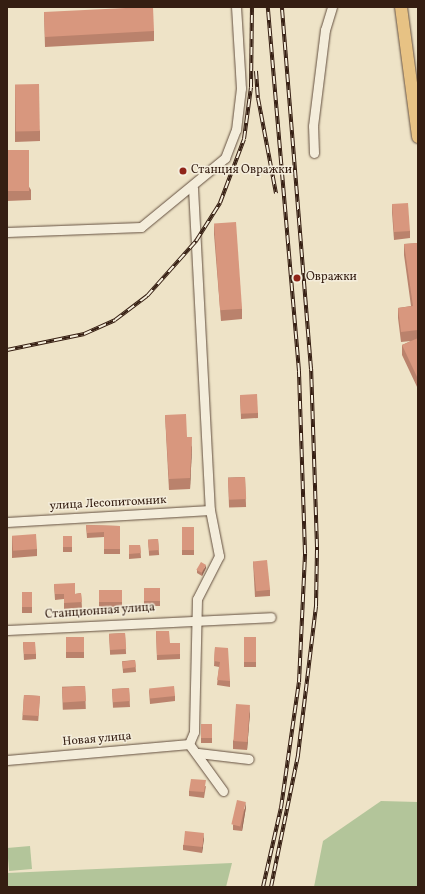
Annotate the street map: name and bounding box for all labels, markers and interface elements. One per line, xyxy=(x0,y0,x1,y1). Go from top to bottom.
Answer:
place label: Станция Овражки xyxy=(191,164,292,178)
marker: Станция Овражки xyxy=(178,166,188,176)
place label: Овражки xyxy=(306,271,357,285)
marker: Овражки xyxy=(291,272,303,284)
street label: улица Лесопитомник xyxy=(49,494,167,514)
street label: Станционная улица xyxy=(44,601,156,623)
street label: Новая улица xyxy=(62,730,132,750)

